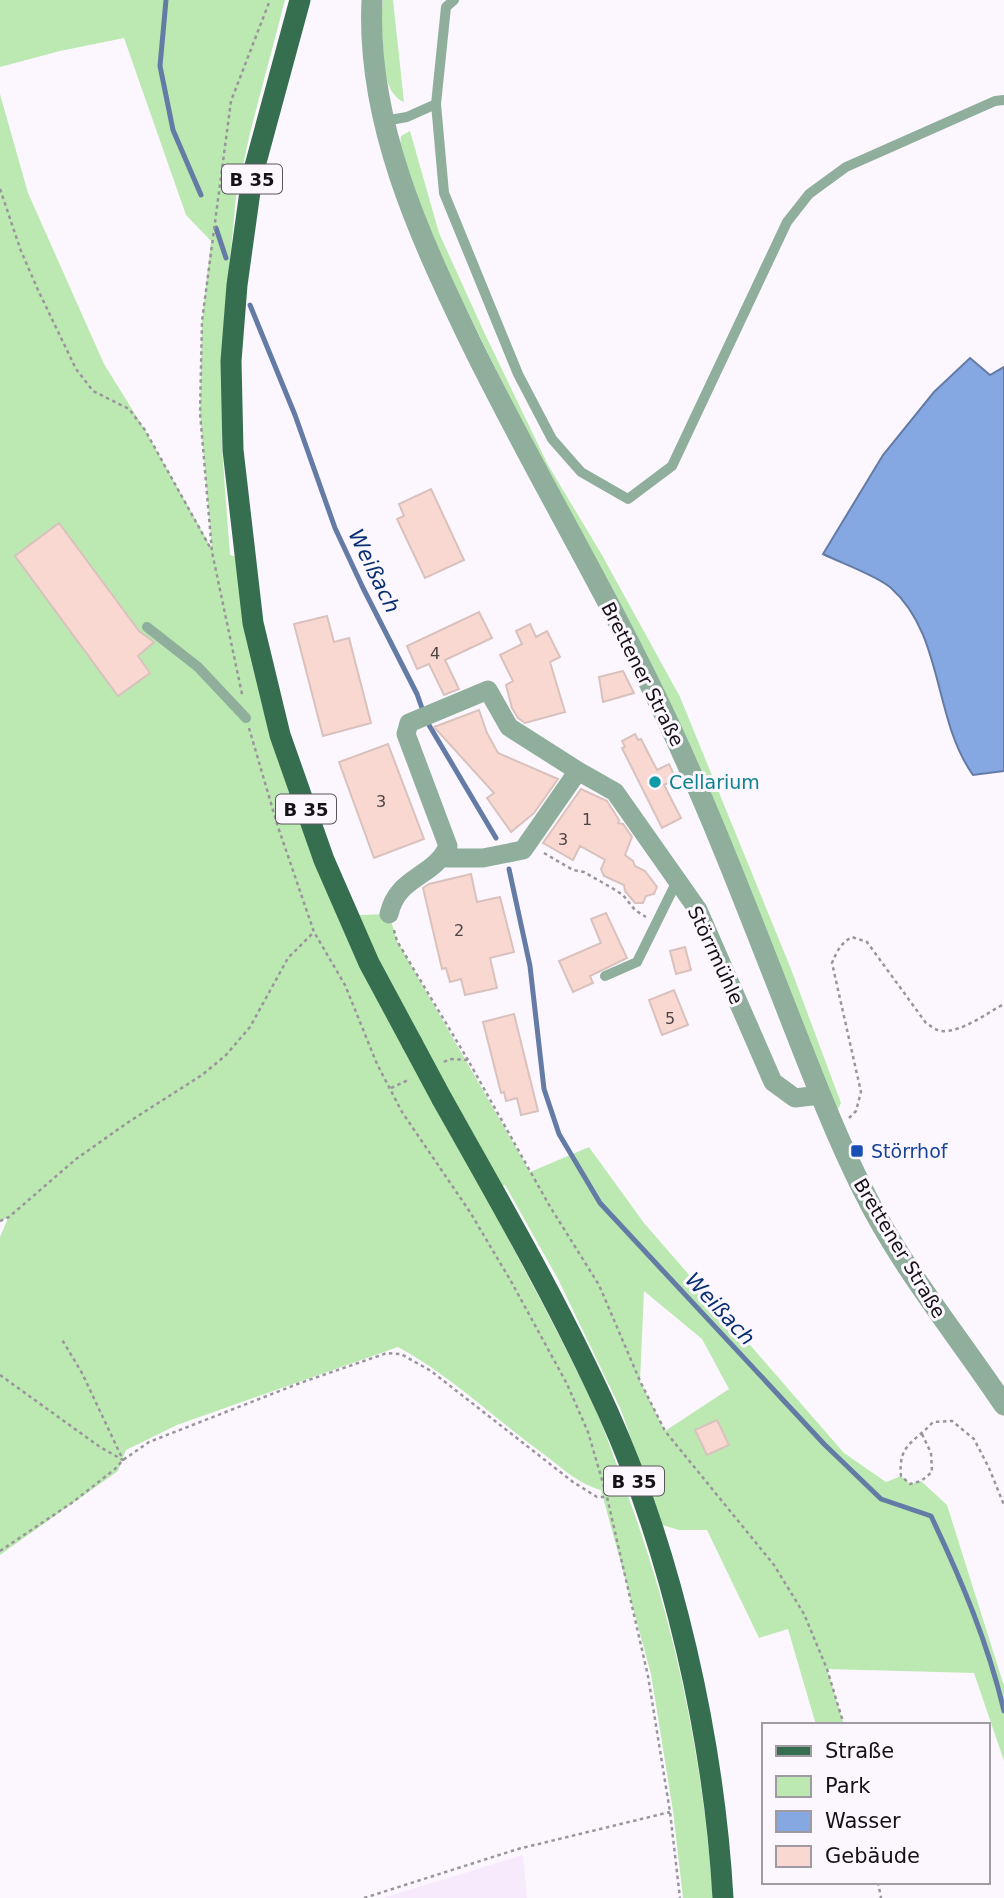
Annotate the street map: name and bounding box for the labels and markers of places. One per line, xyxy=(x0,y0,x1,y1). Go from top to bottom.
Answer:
place label: Cellarium xyxy=(669,771,760,793)
marker: Cellarium xyxy=(647,774,663,790)
place label: Störrhof xyxy=(871,1140,949,1162)
marker: Störrhof xyxy=(849,1143,865,1159)

